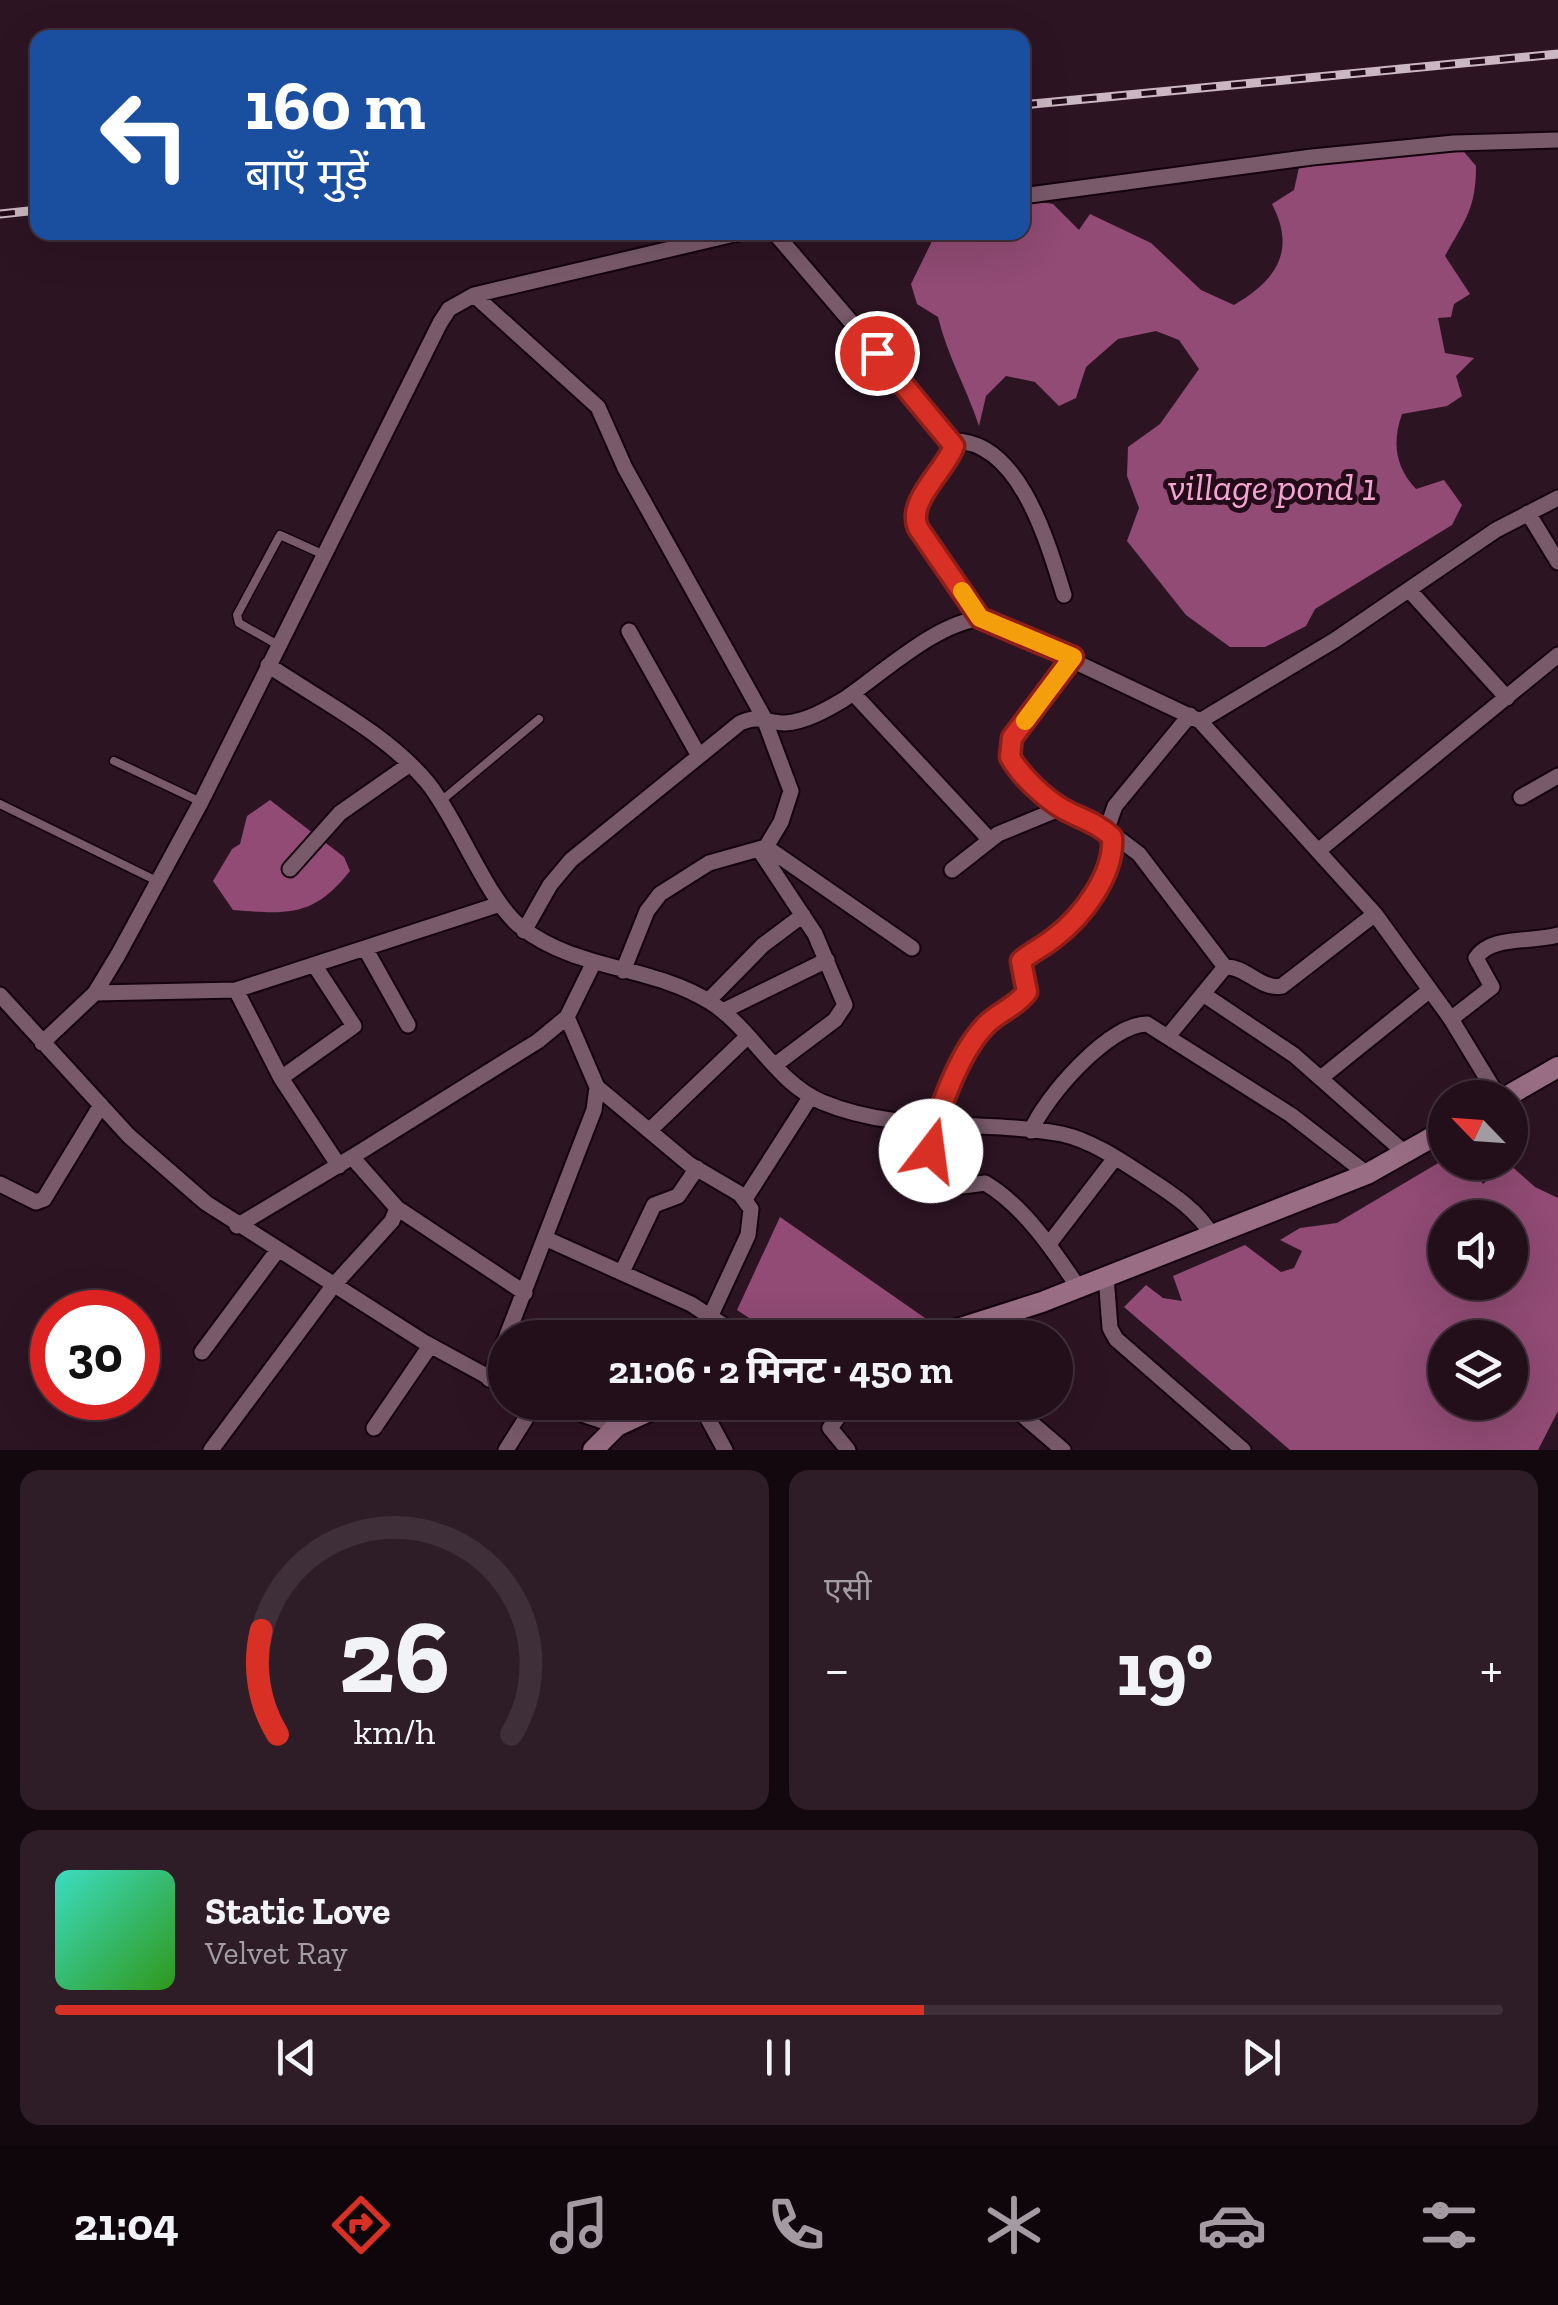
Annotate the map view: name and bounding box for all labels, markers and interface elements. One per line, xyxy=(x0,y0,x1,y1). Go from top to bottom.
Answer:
text: 160 m xyxy=(245,63,426,147)
icon: left xyxy=(80,70,210,200)
text: बाएँ मुड़ें xyxy=(245,148,368,202)
pin xyxy=(835,311,920,396)
icon: arrive xyxy=(850,326,905,381)
water label: village pond 1 xyxy=(1167,464,1377,510)
north arrow xyxy=(1428,1080,1528,1180)
map controls xyxy=(1428,1080,1528,1420)
position arrow xyxy=(879,1099,983,1203)
button: sound xyxy=(1428,1200,1528,1300)
speed limit sign: 30 xyxy=(30,1290,160,1420)
button: layers xyxy=(1428,1320,1528,1420)
text: 21:06 · 2 मिनट · 450 m xyxy=(608,1347,953,1393)
text: एसी xyxy=(824,1570,872,1608)
text: 26 xyxy=(339,1594,450,1719)
text: 19° xyxy=(1116,1624,1213,1714)
text: − xyxy=(824,1636,850,1702)
text: + xyxy=(1480,1636,1503,1702)
text: km/h xyxy=(354,1710,435,1753)
text: Static Love xyxy=(205,1888,390,1934)
text: Velvet Ray xyxy=(205,1934,348,1972)
icon: previous xyxy=(269,2030,324,2085)
icon: pause xyxy=(751,2030,806,2085)
icon: next xyxy=(1234,2030,1289,2085)
icon: directions xyxy=(326,2190,396,2260)
icon: music xyxy=(544,2190,614,2260)
icon: phone xyxy=(761,2190,831,2260)
icon: climate xyxy=(979,2190,1049,2260)
icon: car xyxy=(1197,2190,1267,2260)
icon: filters xyxy=(1414,2190,1484,2260)
text: 21:04 xyxy=(74,2198,179,2252)

